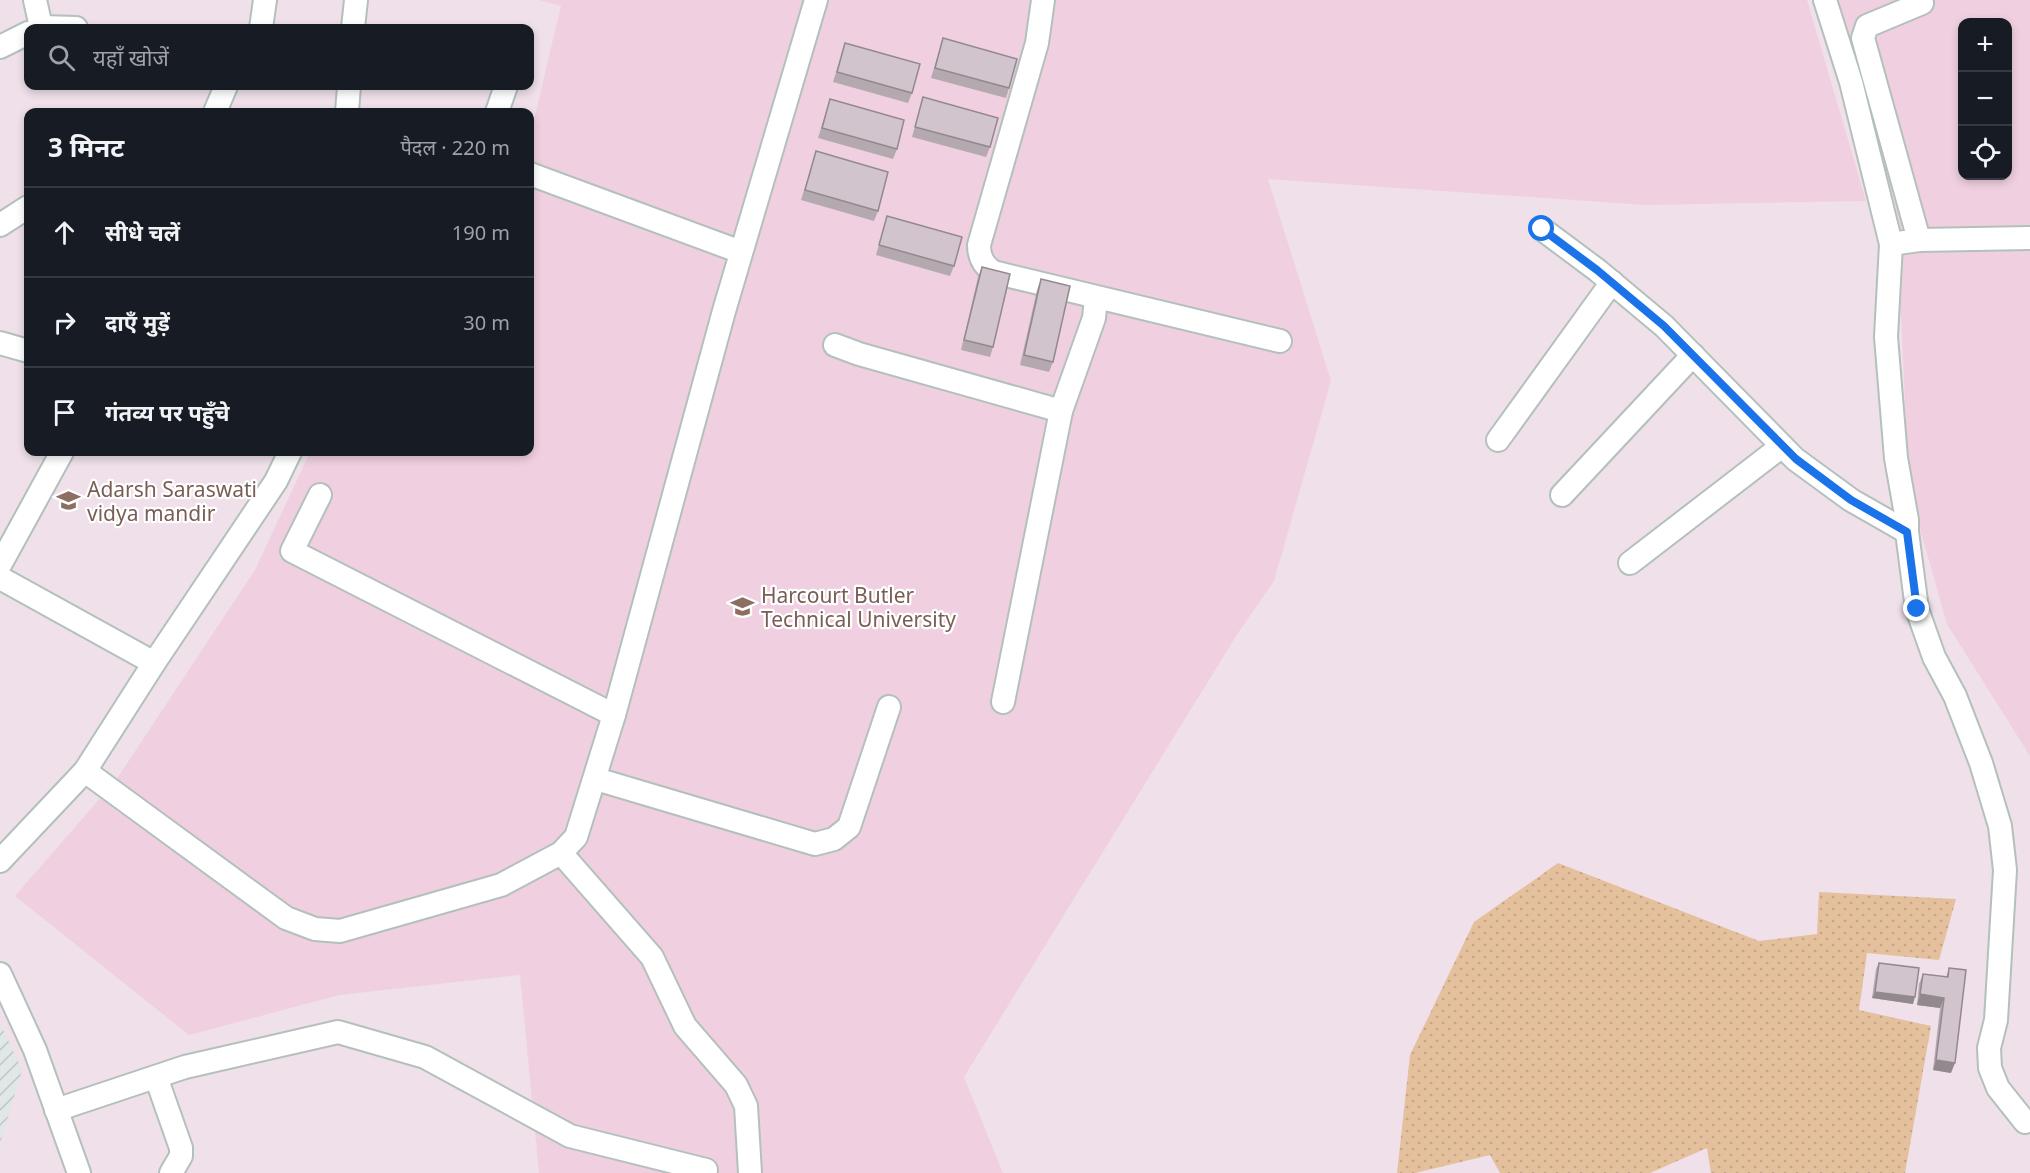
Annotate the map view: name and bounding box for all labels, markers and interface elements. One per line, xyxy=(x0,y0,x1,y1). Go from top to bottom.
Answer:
map controls xyxy=(1958,18,2012,180)
button: + xyxy=(1958,18,2012,72)
search box xyxy=(24,24,534,90)
icon: search xyxy=(45,41,78,74)
text: यहाँ खोजें xyxy=(93,42,169,72)
button: − xyxy=(1958,72,2012,126)
button: locate xyxy=(1958,126,2012,180)
text: 3 मिनट xyxy=(48,129,124,165)
text: पैदल · 220 m xyxy=(400,134,510,161)
route start xyxy=(1528,215,1554,241)
icon: ahead xyxy=(48,216,81,249)
text: सीधे चलें xyxy=(105,217,180,247)
text: 190 m xyxy=(452,219,510,246)
icon: right xyxy=(48,306,81,339)
text: दाएँ मुड़ें xyxy=(105,307,170,337)
text: 30 m xyxy=(463,309,510,336)
icon: arrive xyxy=(48,396,81,429)
text: गंतव्य पर पहुँचे xyxy=(105,397,230,427)
place label: Adarsh Saraswati vidya mandir xyxy=(87,475,257,527)
school or university icon: Adarsh Saraswati vidya mandir xyxy=(56,488,82,514)
place label: Harcourt Butler Technical University xyxy=(761,581,956,633)
school or university icon: Harcourt Butler Technical University xyxy=(730,594,756,620)
route end xyxy=(1903,595,1929,621)

